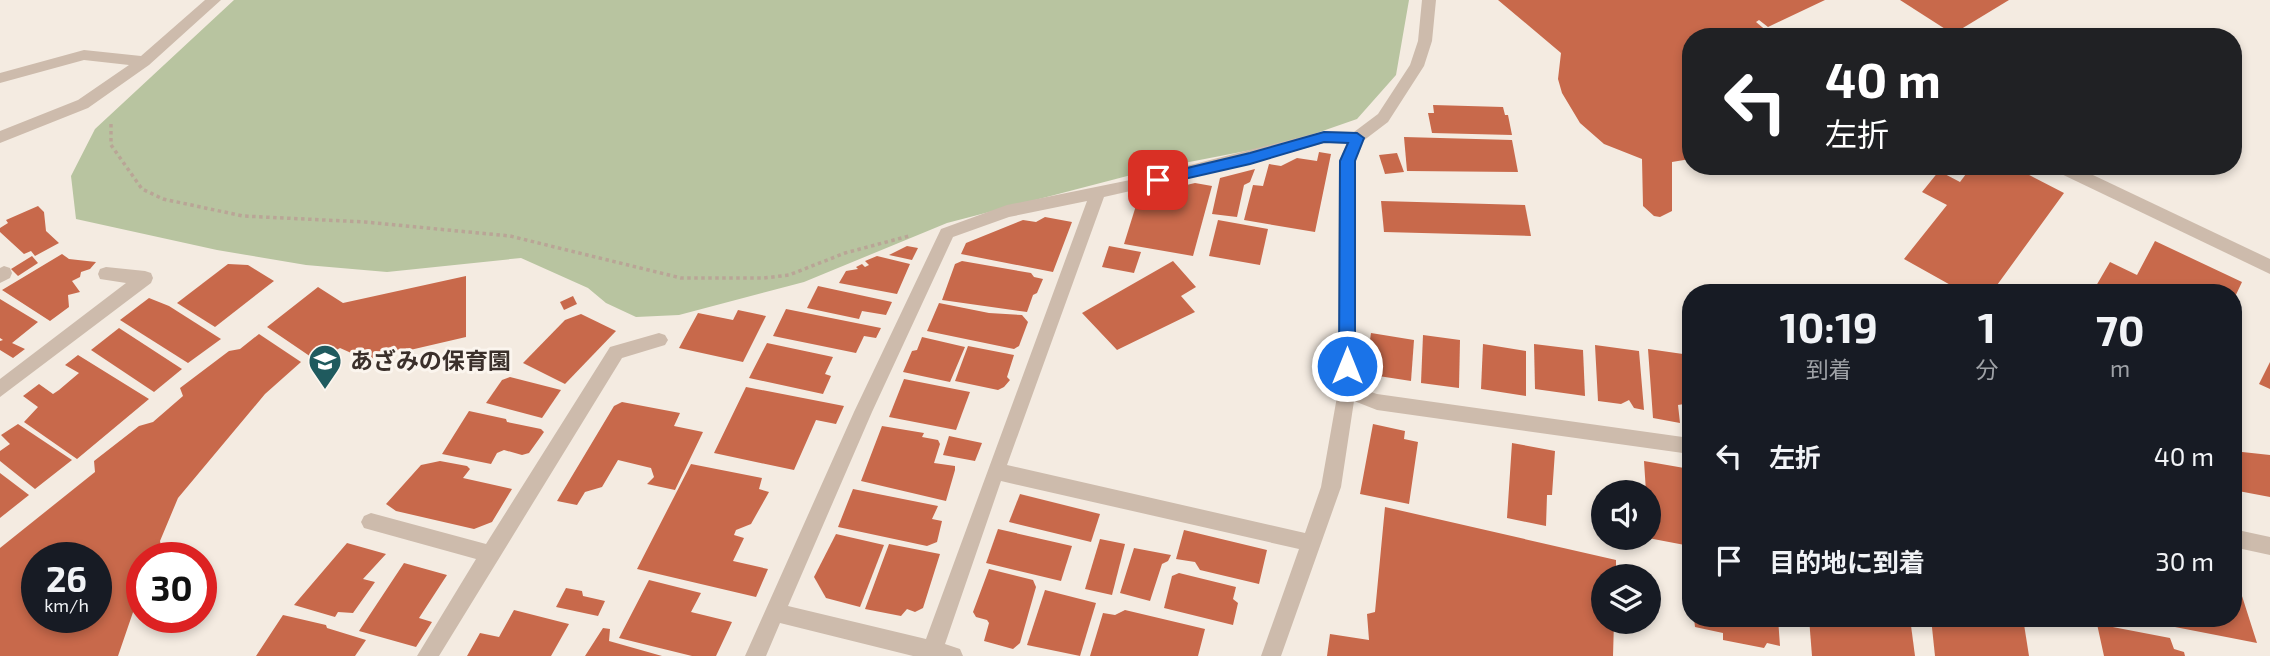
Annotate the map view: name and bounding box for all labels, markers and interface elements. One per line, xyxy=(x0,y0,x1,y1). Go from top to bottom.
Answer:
text: 40 m xyxy=(1825,49,1941,108)
icon: left xyxy=(1710,56,1801,147)
text: 左折 xyxy=(1825,114,1889,152)
pin xyxy=(1128,150,1188,210)
icon: arrive xyxy=(1139,161,1177,199)
text: 10:19 xyxy=(1779,301,1878,351)
text: 1 xyxy=(1978,301,1996,351)
text: 70 xyxy=(2096,304,2145,354)
position arrow xyxy=(1310,329,1384,403)
school or university icon: あざみの保育園 xyxy=(306,342,344,391)
place label: あざみの保育園 xyxy=(350,346,511,374)
text: m xyxy=(2110,354,2130,382)
text: 到着 xyxy=(1806,355,1852,383)
text: 分 xyxy=(1975,355,1998,383)
icon: left xyxy=(1710,437,1748,475)
text: 40 m xyxy=(2154,440,2214,471)
text: 左折 xyxy=(1769,441,1821,472)
map controls xyxy=(1591,480,1661,634)
button: sound xyxy=(1591,480,1661,550)
speed limit sign: 30 xyxy=(126,542,217,633)
icon: arrive xyxy=(1710,542,1748,580)
text: 30 m xyxy=(2155,545,2214,576)
text: 目的地に到着 xyxy=(1769,546,1925,577)
text: 26 xyxy=(46,557,87,599)
button: layers xyxy=(1591,564,1661,634)
text: km/h xyxy=(44,594,89,616)

